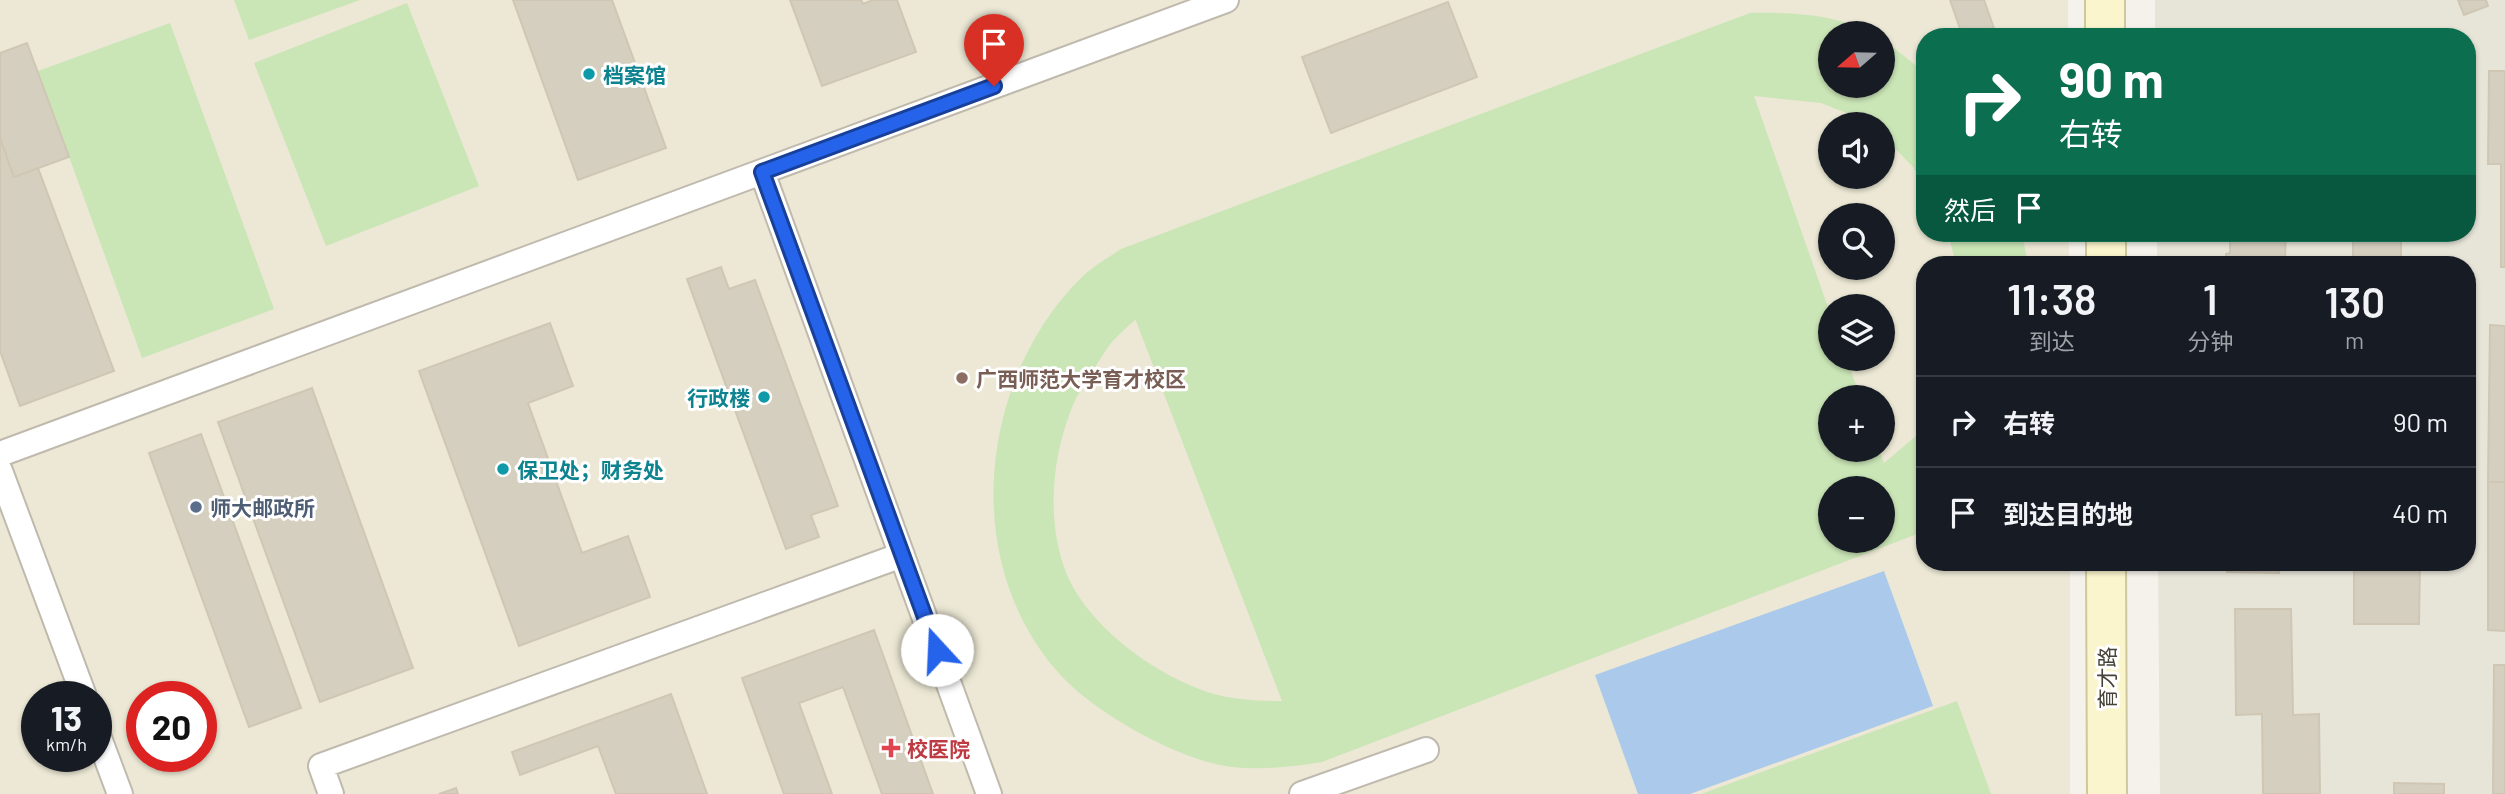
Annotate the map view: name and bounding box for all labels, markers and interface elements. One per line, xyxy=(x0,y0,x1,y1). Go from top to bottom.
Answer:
pin xyxy=(964,14,1024,86)
north arrow xyxy=(1818,21,1895,98)
map controls xyxy=(1818,21,1895,553)
icon: arrive xyxy=(975,25,1013,63)
text: 90 m xyxy=(2059,49,2164,108)
icon: right xyxy=(1944,56,2035,147)
place label: 档案馆 xyxy=(603,62,666,87)
marker: 档案馆 xyxy=(581,66,597,82)
button: sound xyxy=(1818,112,1895,189)
text: 右转 xyxy=(2059,114,2123,152)
icon: arrive xyxy=(2010,189,2048,227)
text: 然后 xyxy=(1944,194,1996,225)
button: search xyxy=(1818,203,1895,280)
text: 11:38 xyxy=(2007,273,2096,323)
text: 1 xyxy=(2203,273,2218,323)
text: 130 xyxy=(2324,276,2385,326)
button: layers xyxy=(1818,294,1895,371)
text: m xyxy=(2345,326,2364,354)
text: 到达 xyxy=(2029,327,2075,355)
text: 分钟 xyxy=(2187,327,2233,355)
place label: 广西师范大学育才校区 xyxy=(976,366,1186,391)
marker: 广西师范大学育才校区 xyxy=(954,370,970,386)
place label: 行政楼 xyxy=(687,385,750,410)
button: + xyxy=(1818,385,1895,462)
marker: 行政楼 xyxy=(756,389,772,405)
icon: right xyxy=(1944,403,1982,441)
text: 90 m xyxy=(2393,406,2448,437)
text: 右转 xyxy=(2003,407,2055,438)
place label: 保卫处；财务处 xyxy=(517,457,664,482)
marker: 保卫处；财务处 xyxy=(495,461,511,477)
button: − xyxy=(1818,476,1895,553)
icon: arrive xyxy=(1944,494,1982,532)
place label: 师大邮政所 xyxy=(210,495,315,520)
text: 40 m xyxy=(2392,497,2448,528)
text: 到达目的地 xyxy=(2003,498,2133,529)
marker: 师大邮政所 xyxy=(188,499,204,515)
position arrow xyxy=(900,613,974,687)
street label: 育才路 xyxy=(2094,647,2119,710)
speed limit sign: 20 xyxy=(126,681,217,772)
text: 13 xyxy=(51,696,82,738)
text: km/h xyxy=(46,733,87,755)
place label: 校医院 xyxy=(907,736,970,761)
marker: 校医院 xyxy=(881,738,901,758)

